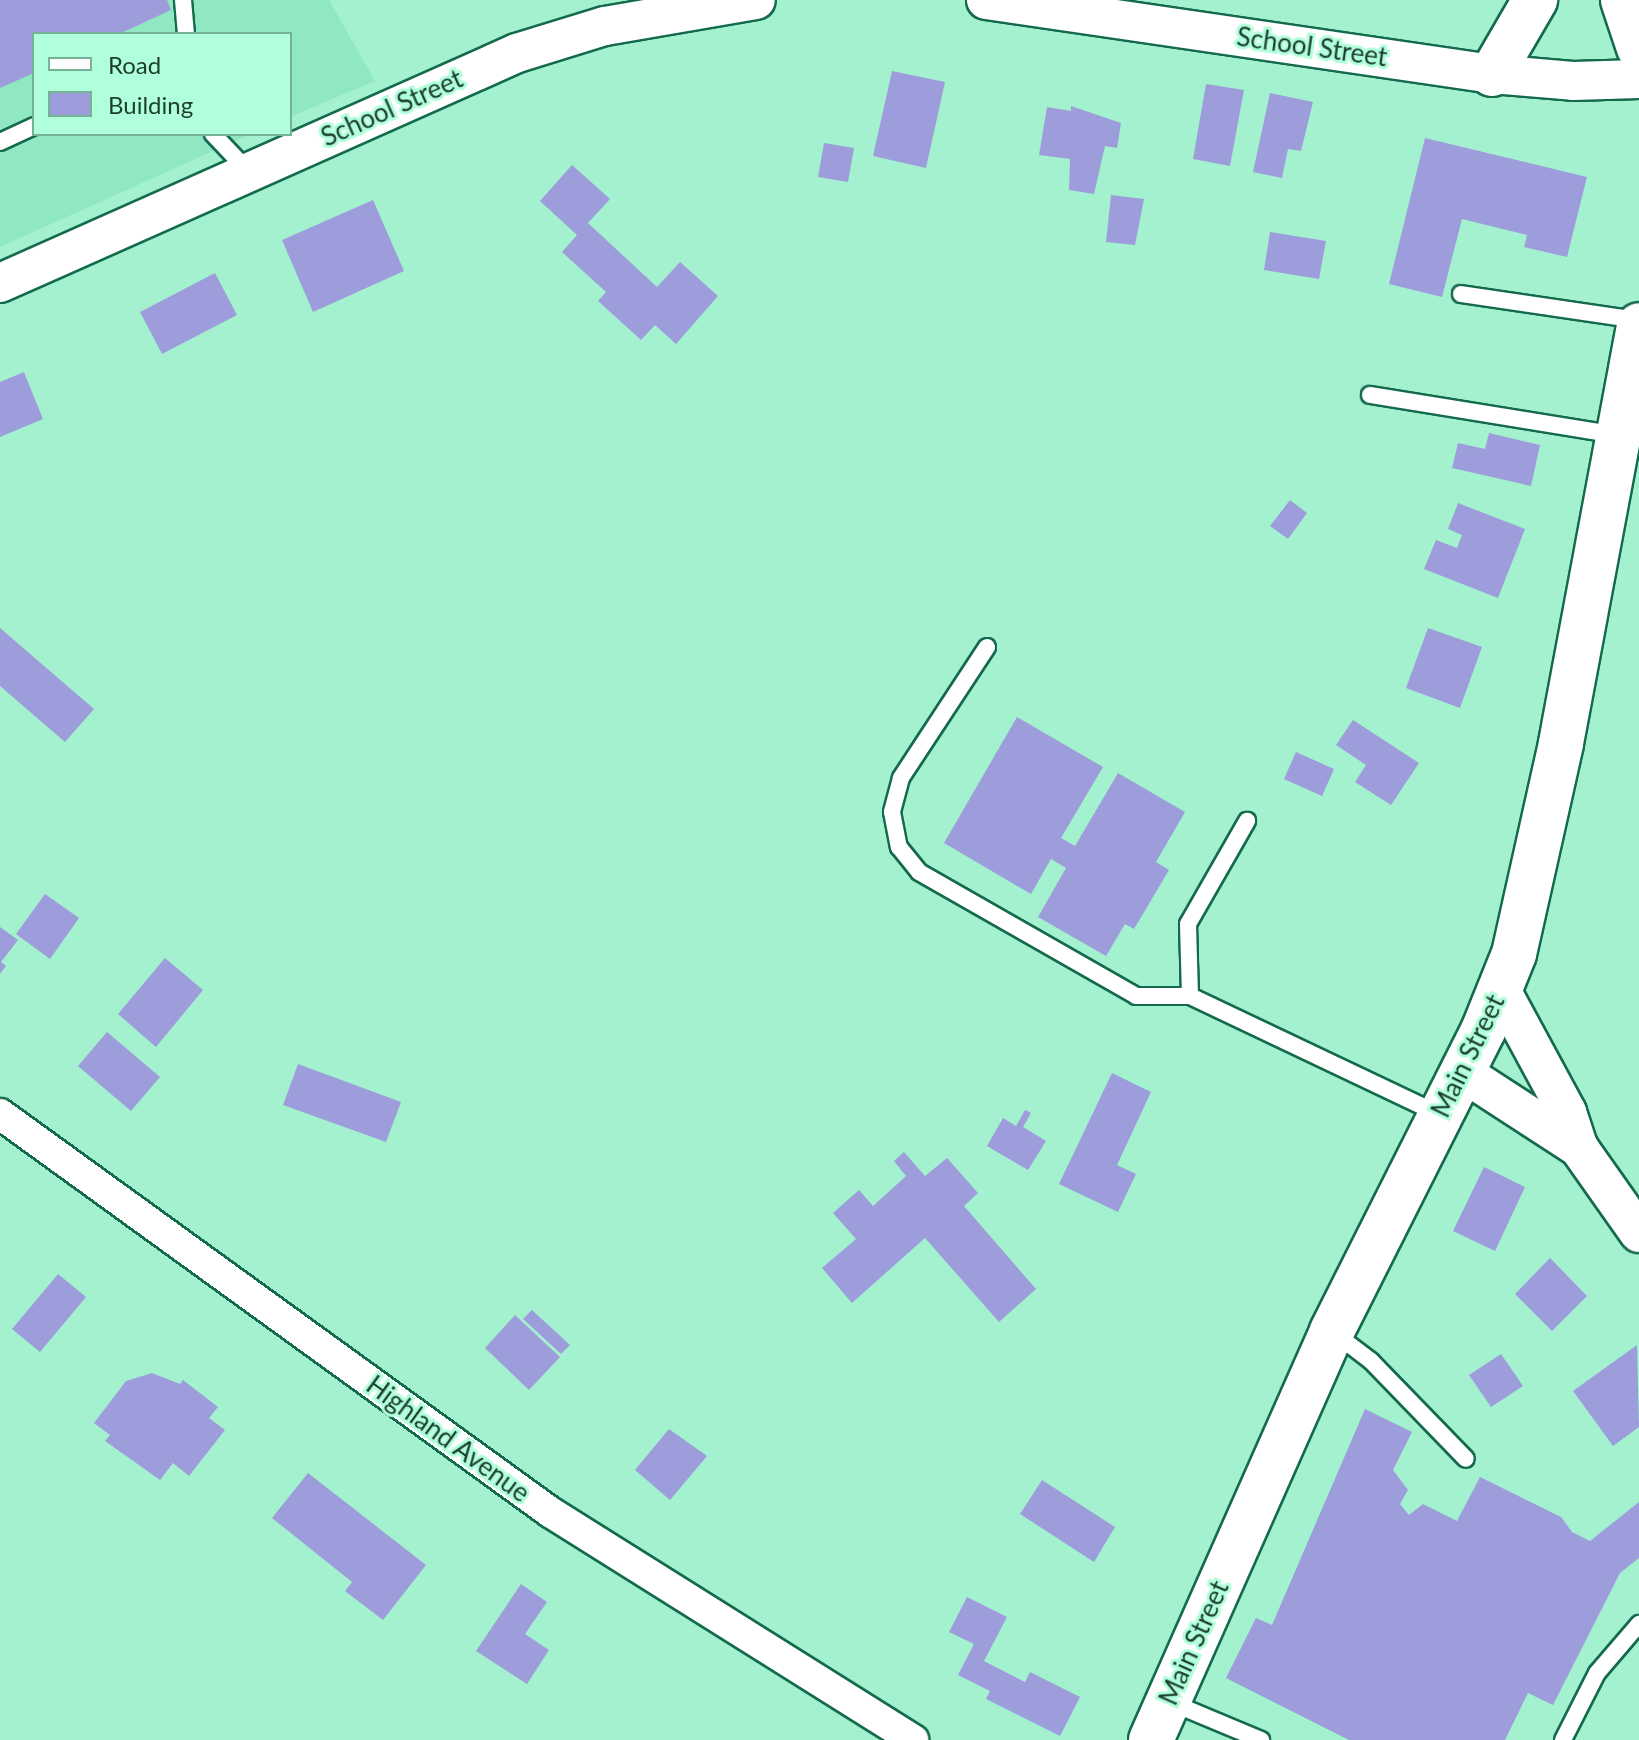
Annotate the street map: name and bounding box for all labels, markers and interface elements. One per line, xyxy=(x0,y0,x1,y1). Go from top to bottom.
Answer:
street label: School Street xyxy=(1235,21,1389,73)
legend xyxy=(32,32,292,136)
text: Road xyxy=(108,50,161,79)
street label: School Street xyxy=(316,63,468,153)
text: Building xyxy=(108,90,193,119)
street label: Main Street xyxy=(1425,990,1511,1122)
street label: Highland Avenue xyxy=(360,1369,536,1509)
street label: Main Street xyxy=(1153,1576,1235,1710)

